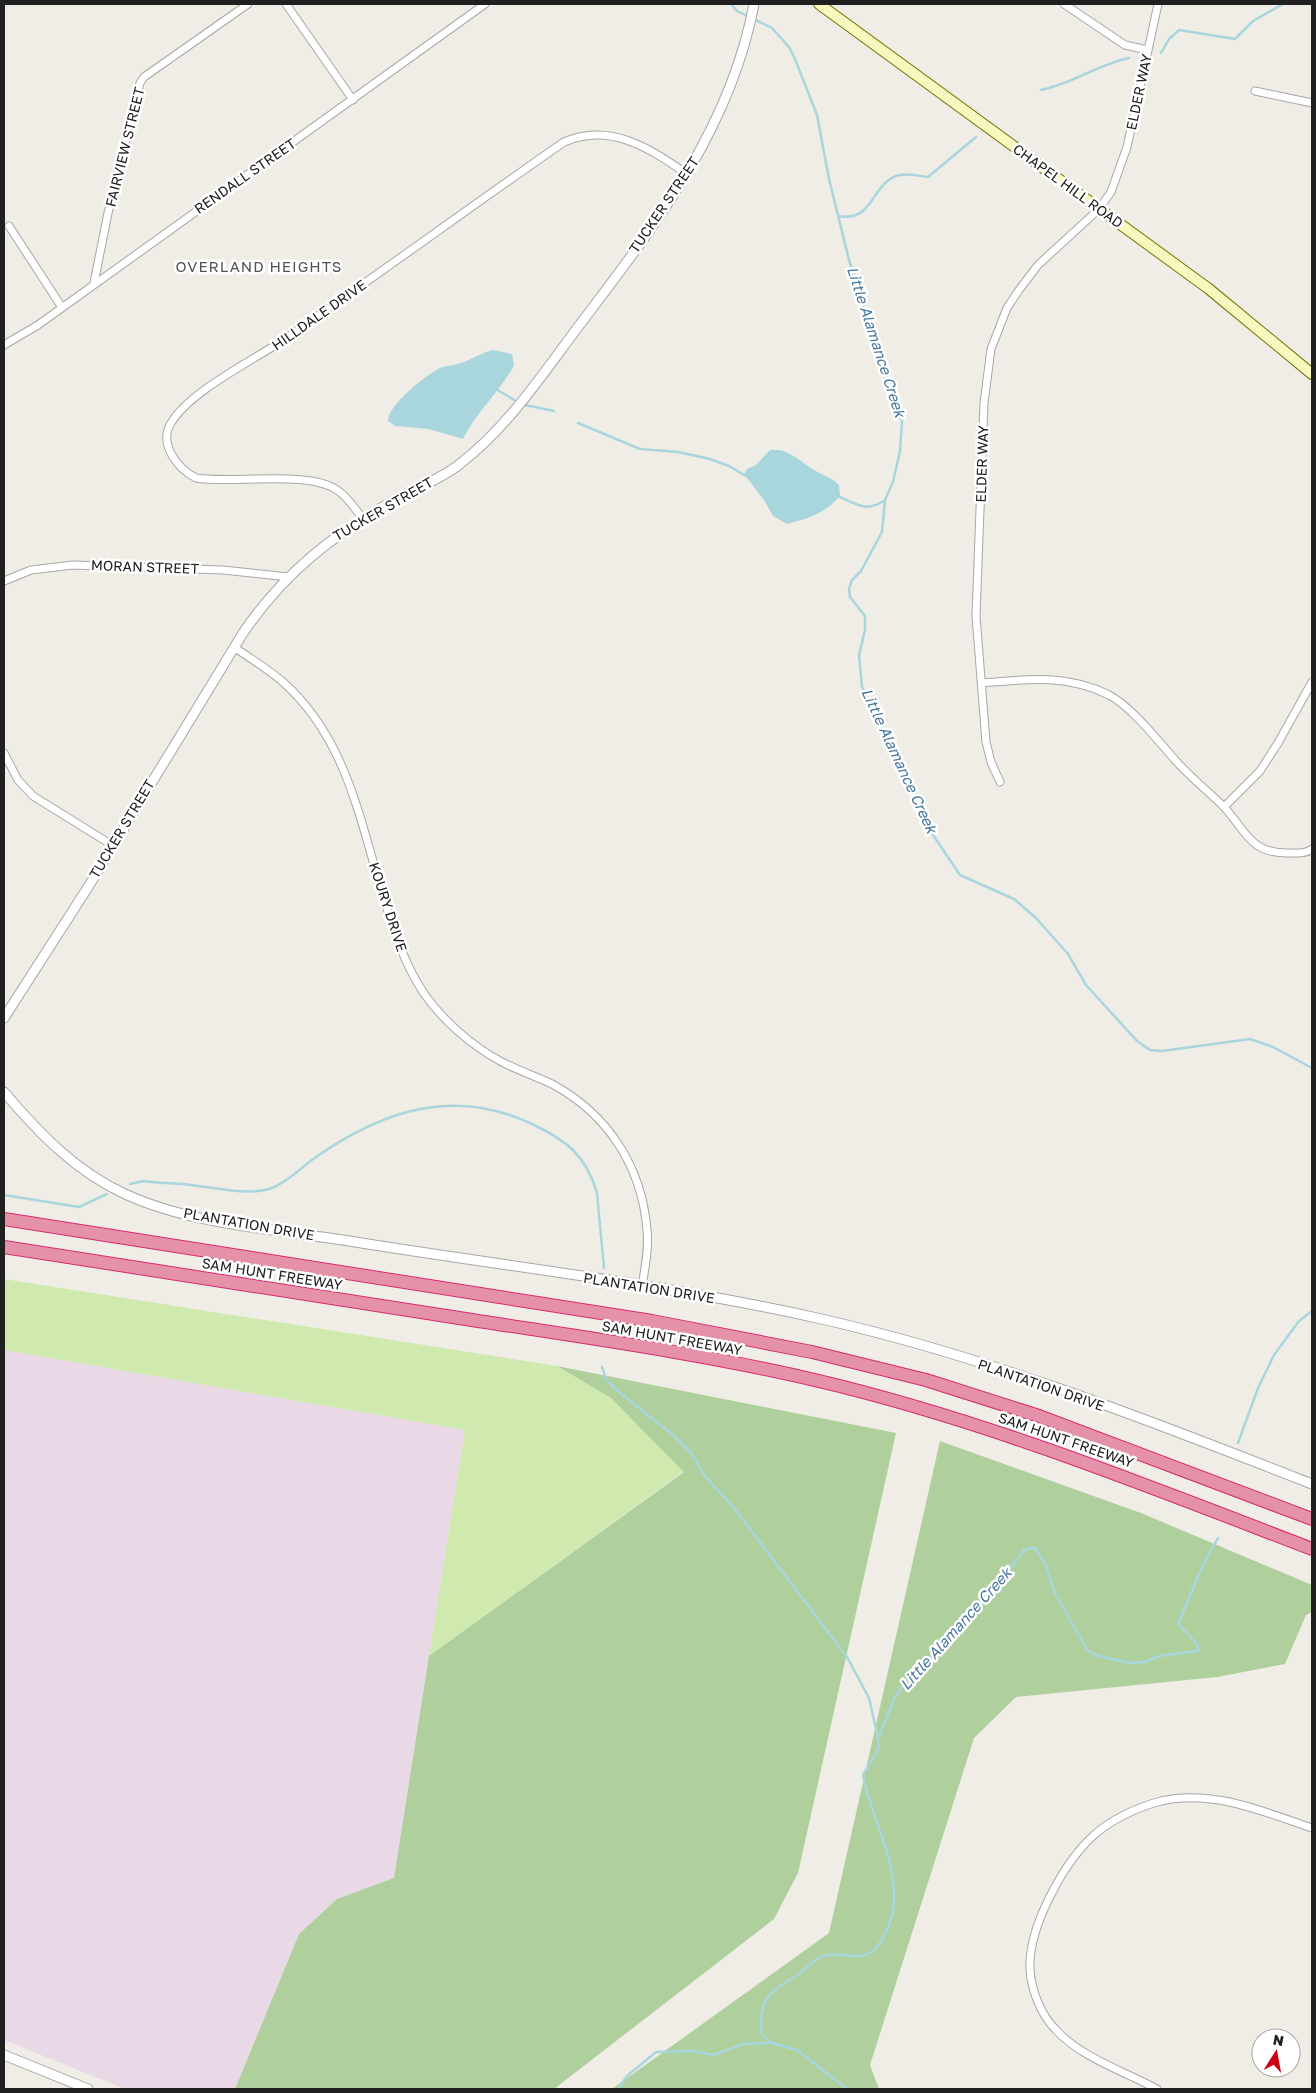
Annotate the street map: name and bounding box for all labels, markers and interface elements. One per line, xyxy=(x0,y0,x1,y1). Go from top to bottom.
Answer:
street label: ELDER WAY xyxy=(1122,52,1155,132)
street label: FAIRVIEW STREET xyxy=(101,85,148,208)
street label: RENDALL STREET xyxy=(191,134,299,217)
street label: CHAPEL HILL ROAD xyxy=(1010,140,1127,231)
street label: TUCKER STREET xyxy=(625,153,702,256)
district label: OVERLAND HEIGHTS xyxy=(176,257,342,275)
water label: Little Alamance Creek xyxy=(844,264,910,421)
street label: HILLDALE DRIVE xyxy=(268,276,369,354)
street label: ELDER WAY xyxy=(972,425,991,503)
street label: TUCKER STREET xyxy=(330,473,436,544)
street label: MORAN STREET xyxy=(91,556,200,577)
water label: Little Alamance Creek xyxy=(858,685,942,837)
street label: TUCKER STREET xyxy=(85,776,158,881)
street label: KOURY DRIVE xyxy=(366,860,411,954)
street label: PLANTATION DRIVE xyxy=(182,1204,316,1243)
street label: SAM HUNT FREEWAY xyxy=(201,1254,344,1293)
street label: PLANTATION DRIVE xyxy=(582,1269,716,1306)
street label: SAM HUNT FREEWAY xyxy=(601,1317,743,1358)
street label: PLANTATION DRIVE xyxy=(976,1355,1107,1414)
street label: SAM HUNT FREEWAY xyxy=(996,1408,1136,1471)
water label: Little Alamance Creek xyxy=(896,1562,1016,1693)
north arrow xyxy=(1251,2028,1301,2078)
text: N xyxy=(1272,2030,1285,2049)

